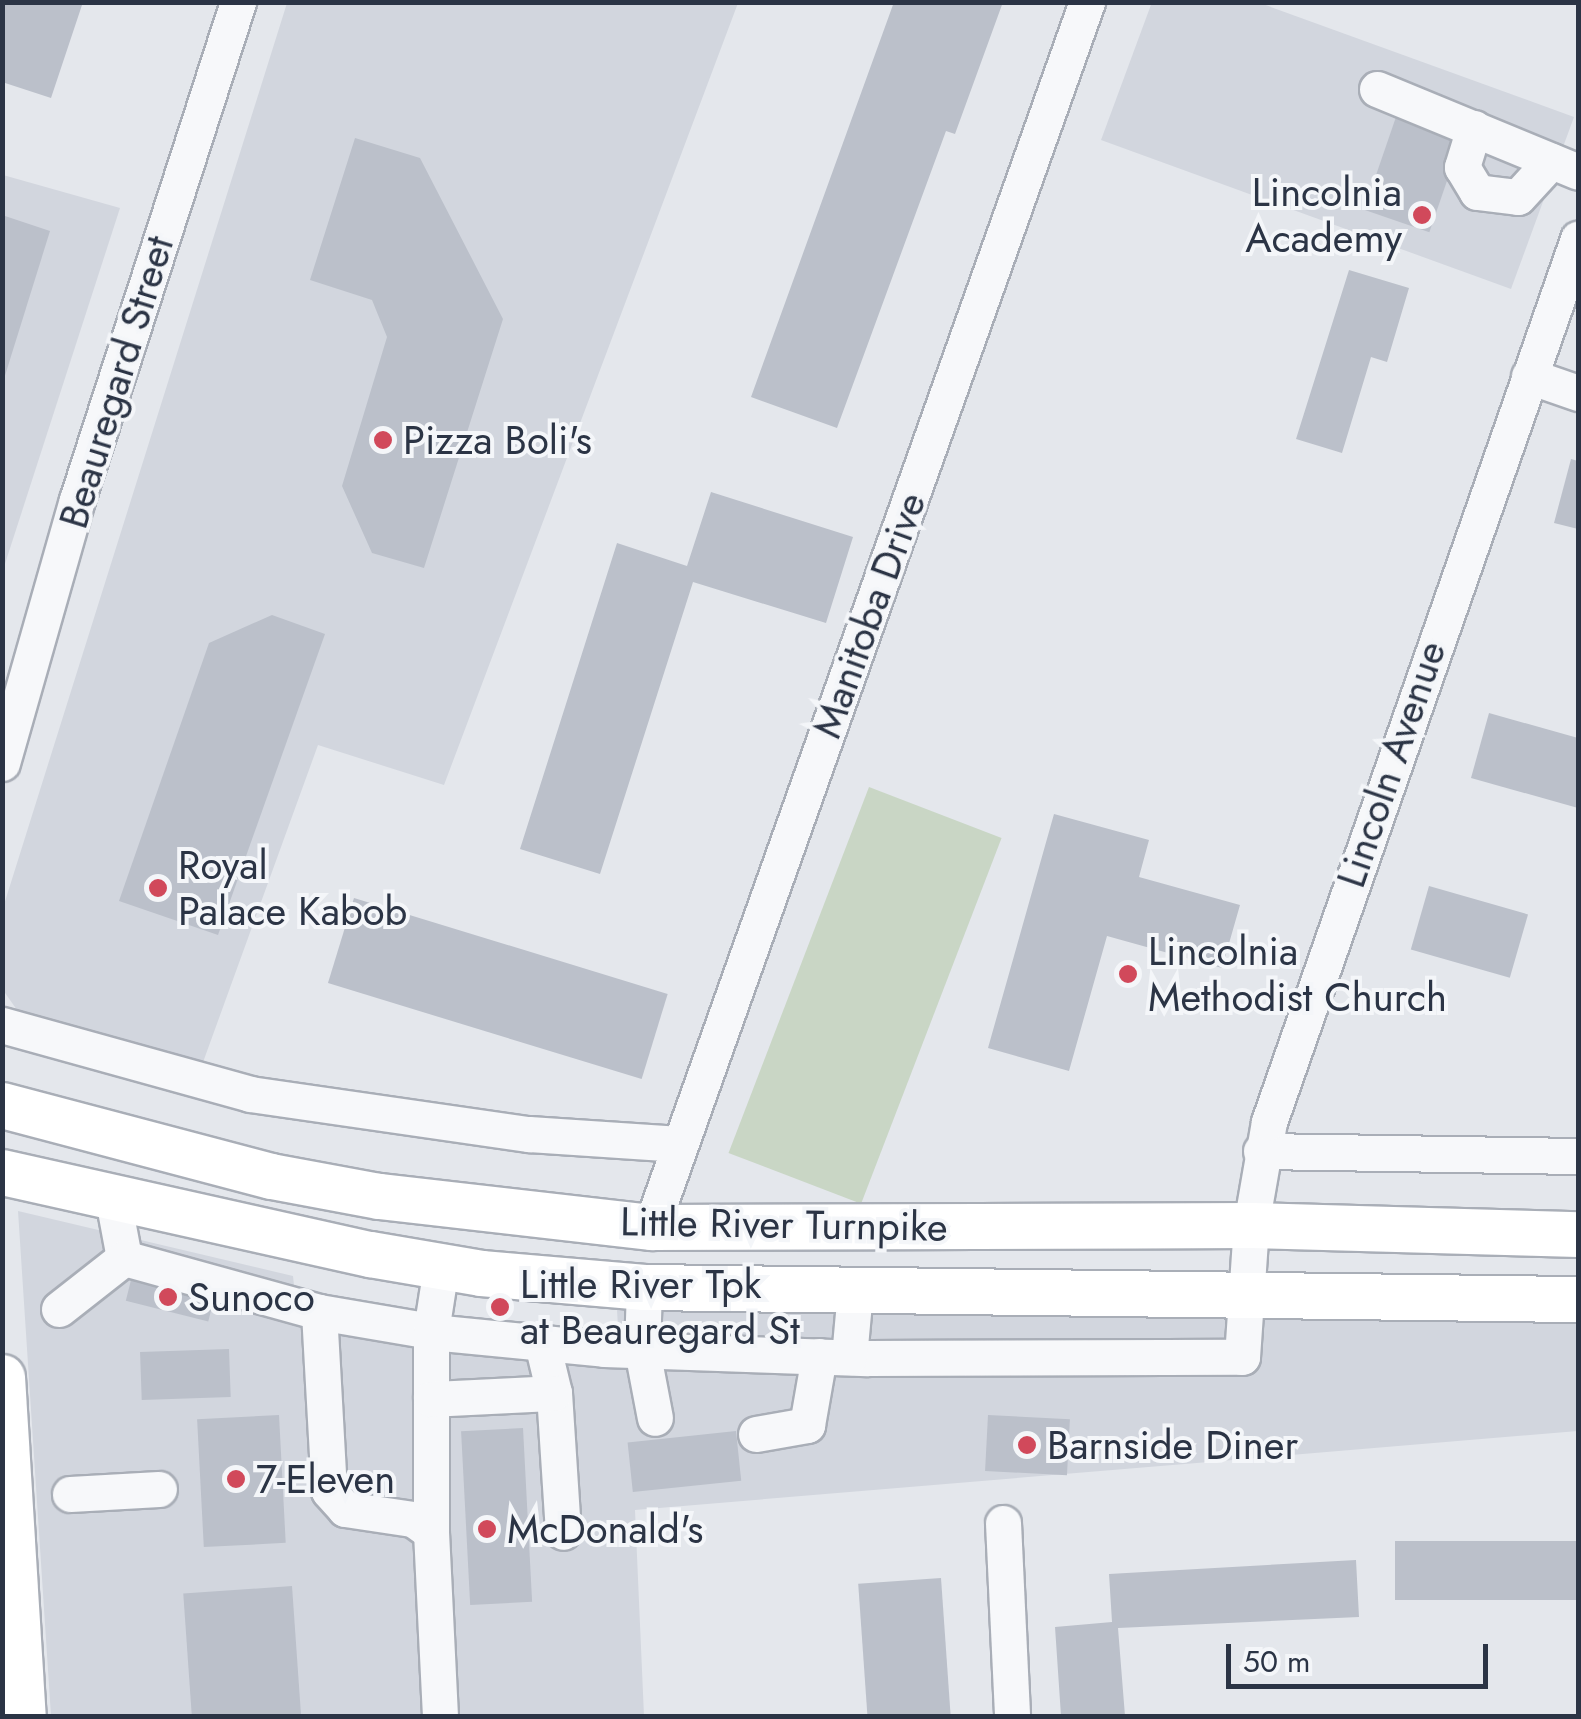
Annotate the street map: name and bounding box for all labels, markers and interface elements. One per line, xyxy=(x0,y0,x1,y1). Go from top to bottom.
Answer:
place label: Lincolnia Academy xyxy=(1245,168,1402,262)
marker: Lincolnia Academy xyxy=(1411,204,1433,226)
street label: Beauregard Street xyxy=(49,230,183,534)
place label: Pizza Boli's xyxy=(403,416,592,464)
marker: Pizza Boli's xyxy=(372,429,394,451)
street label: Manitoba Drive xyxy=(802,486,936,744)
street label: Lincoln Avenue xyxy=(1326,635,1456,893)
place label: Royal Palace Kabob xyxy=(178,841,407,935)
marker: Royal Palace Kabob xyxy=(147,877,169,899)
place label: Lincolnia Methodist Church xyxy=(1148,927,1447,1021)
marker: Lincolnia Methodist Church xyxy=(1117,963,1139,985)
street label: Little River Turnpike xyxy=(620,1197,948,1251)
place label: Little River Tpk at Beauregard St xyxy=(520,1260,800,1354)
place label: Sunoco xyxy=(188,1273,315,1321)
marker: Sunoco xyxy=(157,1286,179,1308)
marker: Little River Tpk at Beauregard St xyxy=(489,1296,511,1318)
place label: Barnside Diner xyxy=(1047,1421,1298,1469)
marker: Barnside Diner xyxy=(1016,1434,1038,1456)
place label: 7-Eleven xyxy=(256,1455,395,1503)
marker: 7-Eleven xyxy=(225,1468,247,1490)
place label: McDonald's xyxy=(507,1505,703,1553)
marker: McDonald's xyxy=(476,1518,498,1540)
scale bar xyxy=(1231,1624,1494,1686)
text: 50 m xyxy=(1243,1640,1310,1683)

